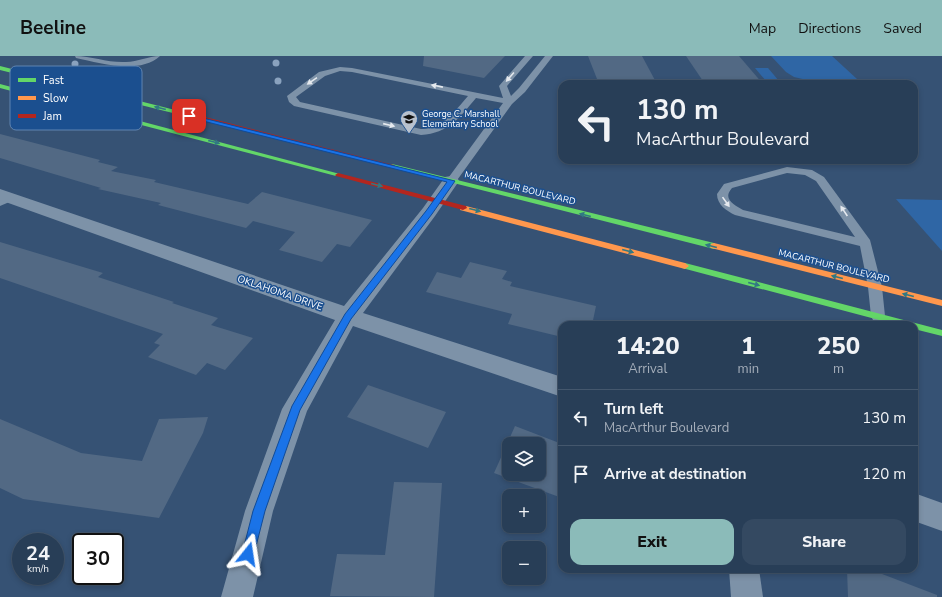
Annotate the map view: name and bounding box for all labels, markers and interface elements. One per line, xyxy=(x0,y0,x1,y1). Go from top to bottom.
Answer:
text: Beeline xyxy=(20,15,86,41)
text: Map xyxy=(749,19,776,38)
text: Directions xyxy=(798,19,861,38)
text: Saved xyxy=(883,19,922,38)
legend xyxy=(10,66,142,130)
text: Fast xyxy=(43,73,64,88)
one-way arrow xyxy=(506,73,515,82)
one-way arrow xyxy=(306,77,317,84)
one-way arrow xyxy=(431,83,443,89)
text: Slow xyxy=(43,91,68,106)
text: 130 m xyxy=(636,91,719,129)
icon: left xyxy=(570,96,622,148)
pin xyxy=(172,99,206,133)
one-way arrow xyxy=(154,105,166,111)
icon: arrive xyxy=(178,105,200,127)
place label: George C. Marshall Elementary School xyxy=(422,108,500,130)
text: Jam xyxy=(42,109,62,124)
school or university icon: George C. Marshall Elementary School xyxy=(399,109,419,134)
one-way arrow xyxy=(383,122,395,128)
text: MacArthur Boulevard xyxy=(636,127,809,151)
one-way arrow xyxy=(208,139,220,145)
street label: MACARTHUR BOULEVARD xyxy=(463,168,577,208)
one-way arrow xyxy=(371,182,383,188)
one-way arrow xyxy=(722,197,730,207)
one-way arrow xyxy=(840,206,848,216)
one-way arrow xyxy=(469,208,481,214)
one-way arrow xyxy=(578,211,591,217)
one-way arrow xyxy=(705,243,717,249)
street label: MACARTHUR BOULEVARD xyxy=(777,246,891,286)
one-way arrow xyxy=(622,248,634,254)
street label: OKLAHOMA DRIVE xyxy=(235,272,325,314)
one-way arrow xyxy=(831,274,843,280)
one-way arrow xyxy=(748,281,760,287)
one-way arrow xyxy=(902,292,914,298)
text: 14:20 xyxy=(616,330,680,362)
text: 1 xyxy=(741,330,756,362)
text: 250 xyxy=(817,330,860,362)
text: Arrival xyxy=(628,360,667,378)
text: min xyxy=(738,360,759,378)
text: m xyxy=(833,360,844,378)
text: Turn left xyxy=(604,399,663,419)
icon: left xyxy=(570,407,592,429)
text: 130 m xyxy=(862,408,906,428)
text: MacArthur Boulevard xyxy=(604,419,729,437)
map controls xyxy=(502,437,546,585)
button: layers xyxy=(502,437,546,481)
icon: arrive xyxy=(570,463,592,485)
text: Arrive at destination xyxy=(604,464,747,484)
text: 120 m xyxy=(862,464,906,484)
button: + xyxy=(502,489,546,533)
button: Exit xyxy=(570,519,734,565)
button: Share xyxy=(742,519,906,565)
speed limit sign: 30 xyxy=(72,533,124,585)
position arrow xyxy=(227,533,269,575)
text: 24 xyxy=(26,540,50,567)
button: − xyxy=(502,541,546,585)
text: km/h xyxy=(27,562,49,576)

